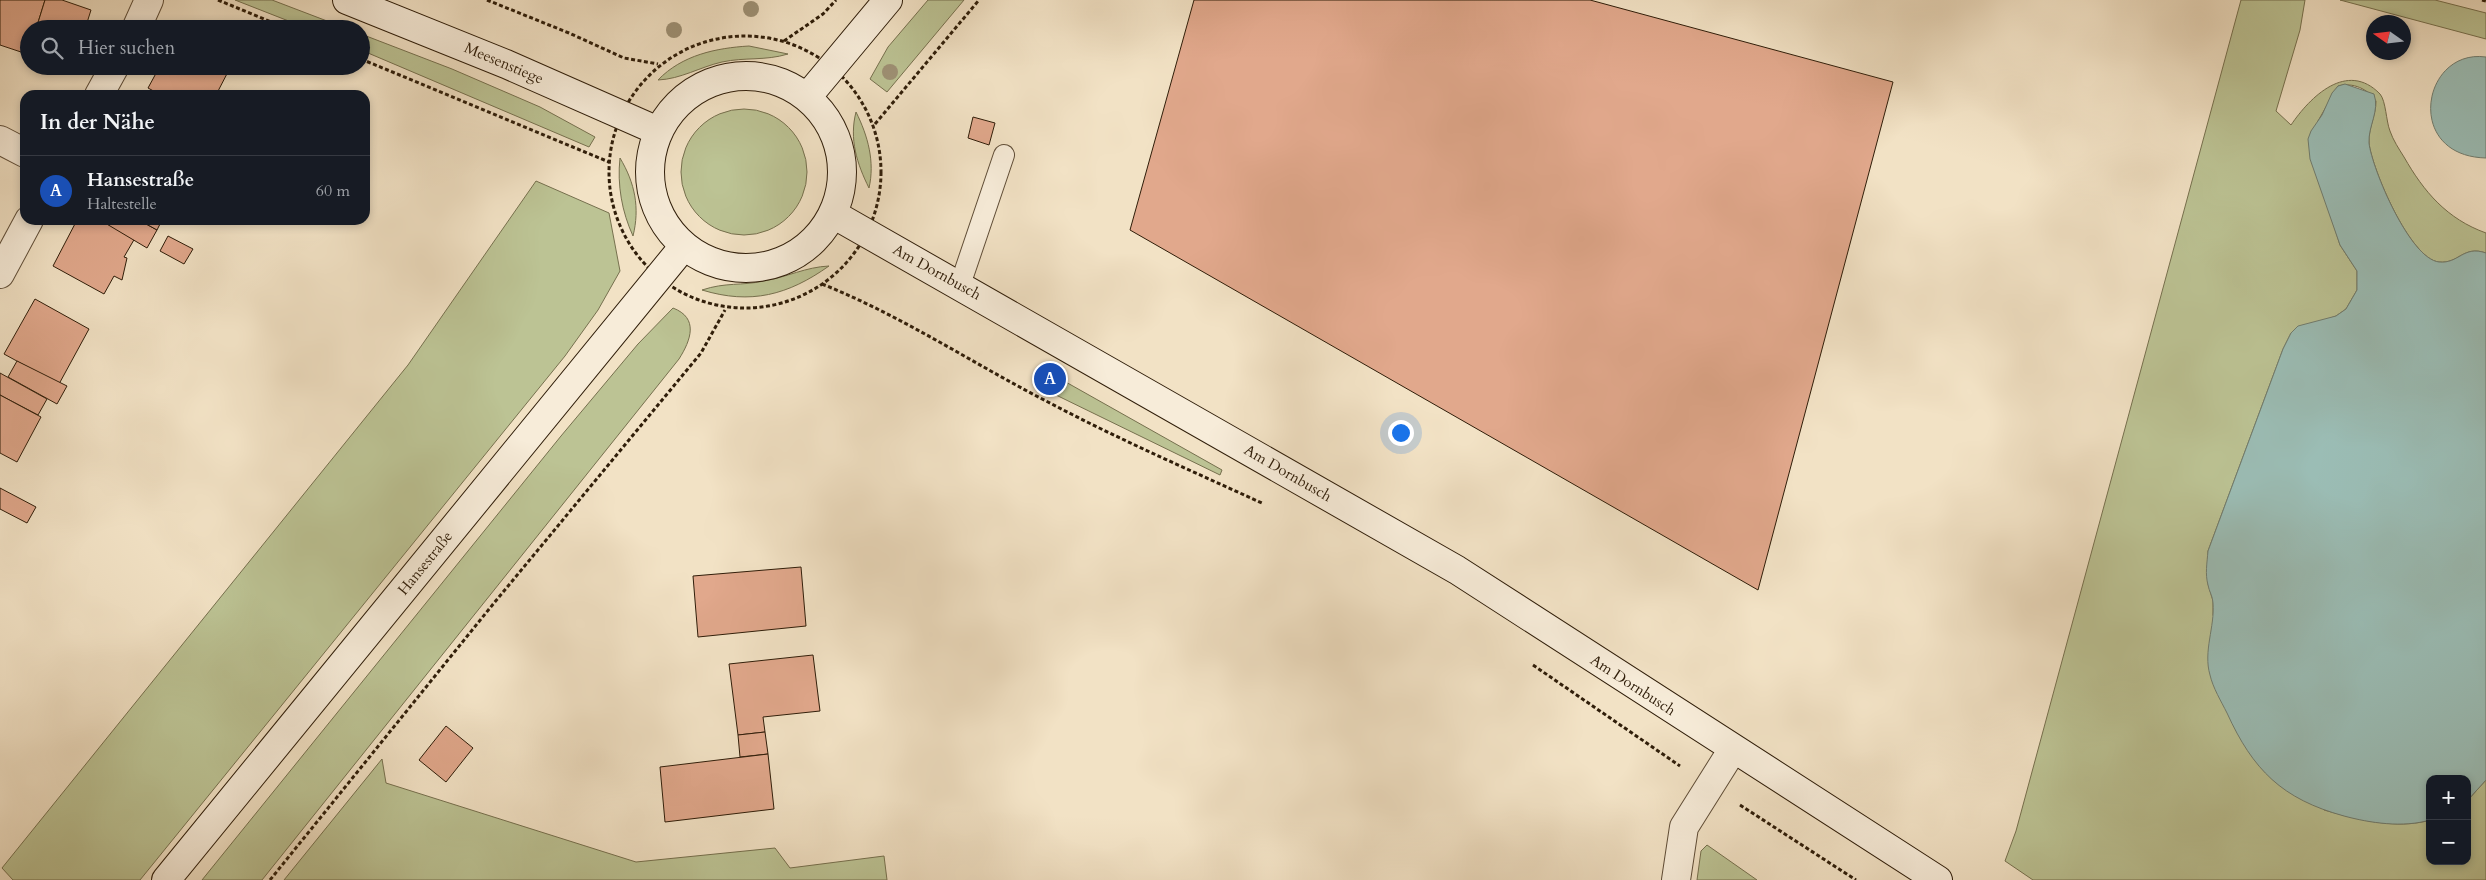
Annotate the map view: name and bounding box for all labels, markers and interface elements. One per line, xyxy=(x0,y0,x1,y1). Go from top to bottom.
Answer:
north arrow xyxy=(2366,15,2411,60)
search box xyxy=(20,20,370,75)
icon: search xyxy=(38,34,66,62)
text: Hier suchen xyxy=(78,35,175,61)
street label: Meesenstiege xyxy=(461,37,547,89)
text: In der Nähe xyxy=(40,108,155,137)
text: Hansestraße xyxy=(87,167,194,193)
text: A xyxy=(50,180,62,202)
text: 60 m xyxy=(316,180,350,202)
text: Haltestelle xyxy=(87,193,157,215)
street label: Am Dornbusch xyxy=(889,239,985,305)
pin: A xyxy=(1034,360,1066,398)
your location xyxy=(1388,420,1414,446)
street label: Am Dornbusch xyxy=(1241,440,1336,507)
street label: Hansestraße xyxy=(393,527,457,599)
street label: Am Dornbusch xyxy=(1586,650,1680,721)
map controls xyxy=(2426,775,2471,865)
button: + xyxy=(2426,775,2471,820)
button: − xyxy=(2426,820,2471,865)

